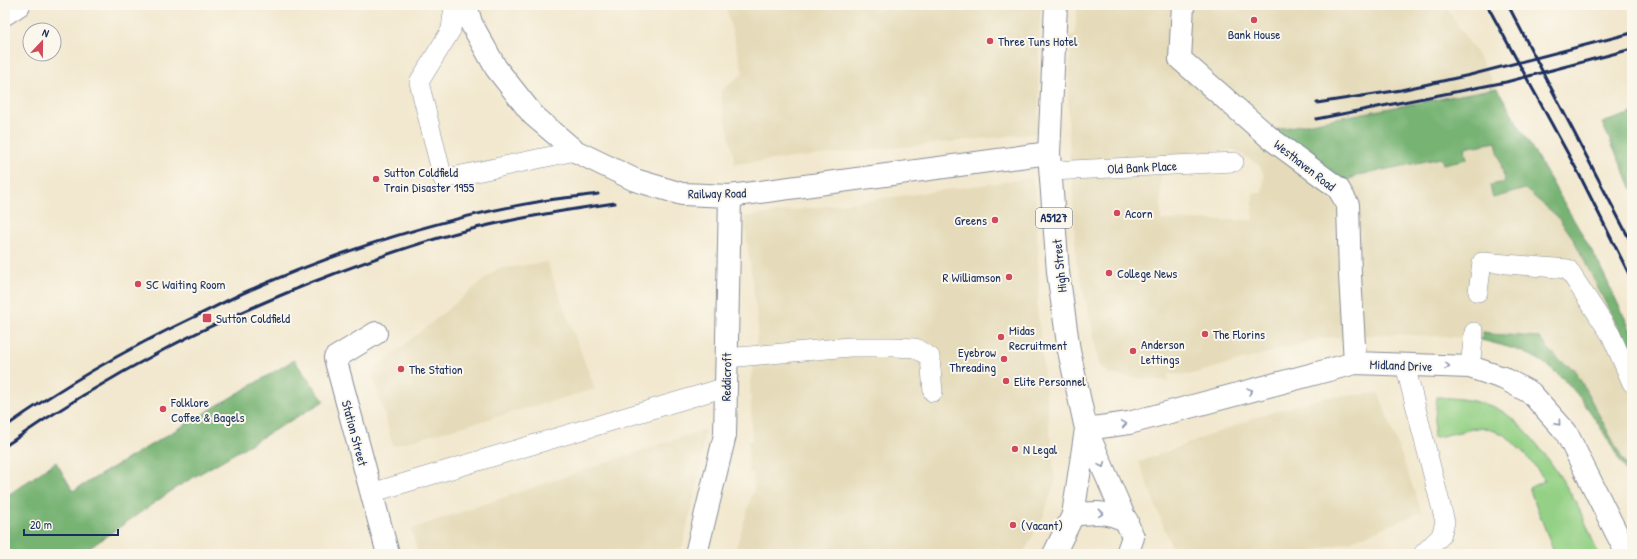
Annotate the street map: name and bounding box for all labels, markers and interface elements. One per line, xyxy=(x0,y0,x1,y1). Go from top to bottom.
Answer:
marker: Bank House xyxy=(1249,15,1259,25)
north arrow xyxy=(22,22,62,62)
text: N xyxy=(40,25,51,40)
place label: Bank House xyxy=(1228,25,1280,43)
place label: Three Tuns Hotel xyxy=(998,32,1078,50)
marker: Three Tuns Hotel xyxy=(985,36,995,46)
street label: Westhaven Road xyxy=(1270,135,1340,195)
street label: Old Bank Place xyxy=(1107,156,1177,178)
place label: Sutton Coldfield Train Disaster 1955 xyxy=(384,163,475,196)
marker: Sutton Coldfield Train Disaster 1955 xyxy=(371,174,381,184)
street label: Railway Road xyxy=(688,183,746,203)
place label: Acorn xyxy=(1125,204,1153,222)
road number: A5127 xyxy=(1036,208,1072,228)
marker: Acorn xyxy=(1112,208,1122,218)
place label: Greens xyxy=(955,211,987,229)
marker: Greens xyxy=(990,215,1000,225)
street label: High Street xyxy=(1047,238,1071,294)
place label: College News xyxy=(1117,264,1177,282)
place label: R Williamson xyxy=(943,268,1001,286)
marker: College News xyxy=(1104,268,1114,278)
marker: R Williamson xyxy=(1004,272,1014,282)
place label: SC Waiting Room xyxy=(146,275,226,293)
marker: SC Waiting Room xyxy=(133,279,143,289)
place label: Sutton Coldfield xyxy=(216,309,290,327)
marker: Sutton Coldfield xyxy=(201,312,213,324)
place label: Midas Recruitment xyxy=(1009,321,1068,354)
place label: The Florins xyxy=(1213,325,1265,343)
marker: The Florins xyxy=(1200,329,1210,339)
marker: Midas Recruitment xyxy=(996,332,1006,342)
place label: Anderson Lettings xyxy=(1141,335,1185,368)
place label: Eyebrow Threading xyxy=(950,343,996,376)
marker: Anderson Lettings xyxy=(1128,346,1138,356)
street label: Reddicroft xyxy=(717,352,735,401)
marker: Eyebrow Threading xyxy=(999,354,1009,364)
street label: Midland Drive xyxy=(1369,355,1433,375)
place label: The Station xyxy=(409,360,463,378)
one-way arrow xyxy=(1444,362,1450,371)
marker: The Station xyxy=(396,364,406,374)
place label: Elite Personnel xyxy=(1014,372,1086,390)
marker: Elite Personnel xyxy=(1001,376,1011,386)
one-way arrow xyxy=(1246,387,1253,396)
place label: Folklore Coffee & Bagels xyxy=(170,393,245,426)
street label: Station Street xyxy=(338,398,373,468)
marker: Folklore Coffee & Bagels xyxy=(158,404,168,414)
one-way arrow xyxy=(1553,418,1560,426)
one-way arrow xyxy=(1121,420,1128,428)
place label: N Legal xyxy=(1023,440,1058,458)
marker: N Legal xyxy=(1010,444,1020,454)
one-way arrow xyxy=(1097,460,1105,468)
one-way arrow xyxy=(1097,508,1104,517)
scale bar xyxy=(24,511,118,537)
text: 20 m xyxy=(30,516,52,533)
place label: (Vacant) xyxy=(1021,516,1063,534)
marker: (Vacant) xyxy=(1008,520,1018,530)

